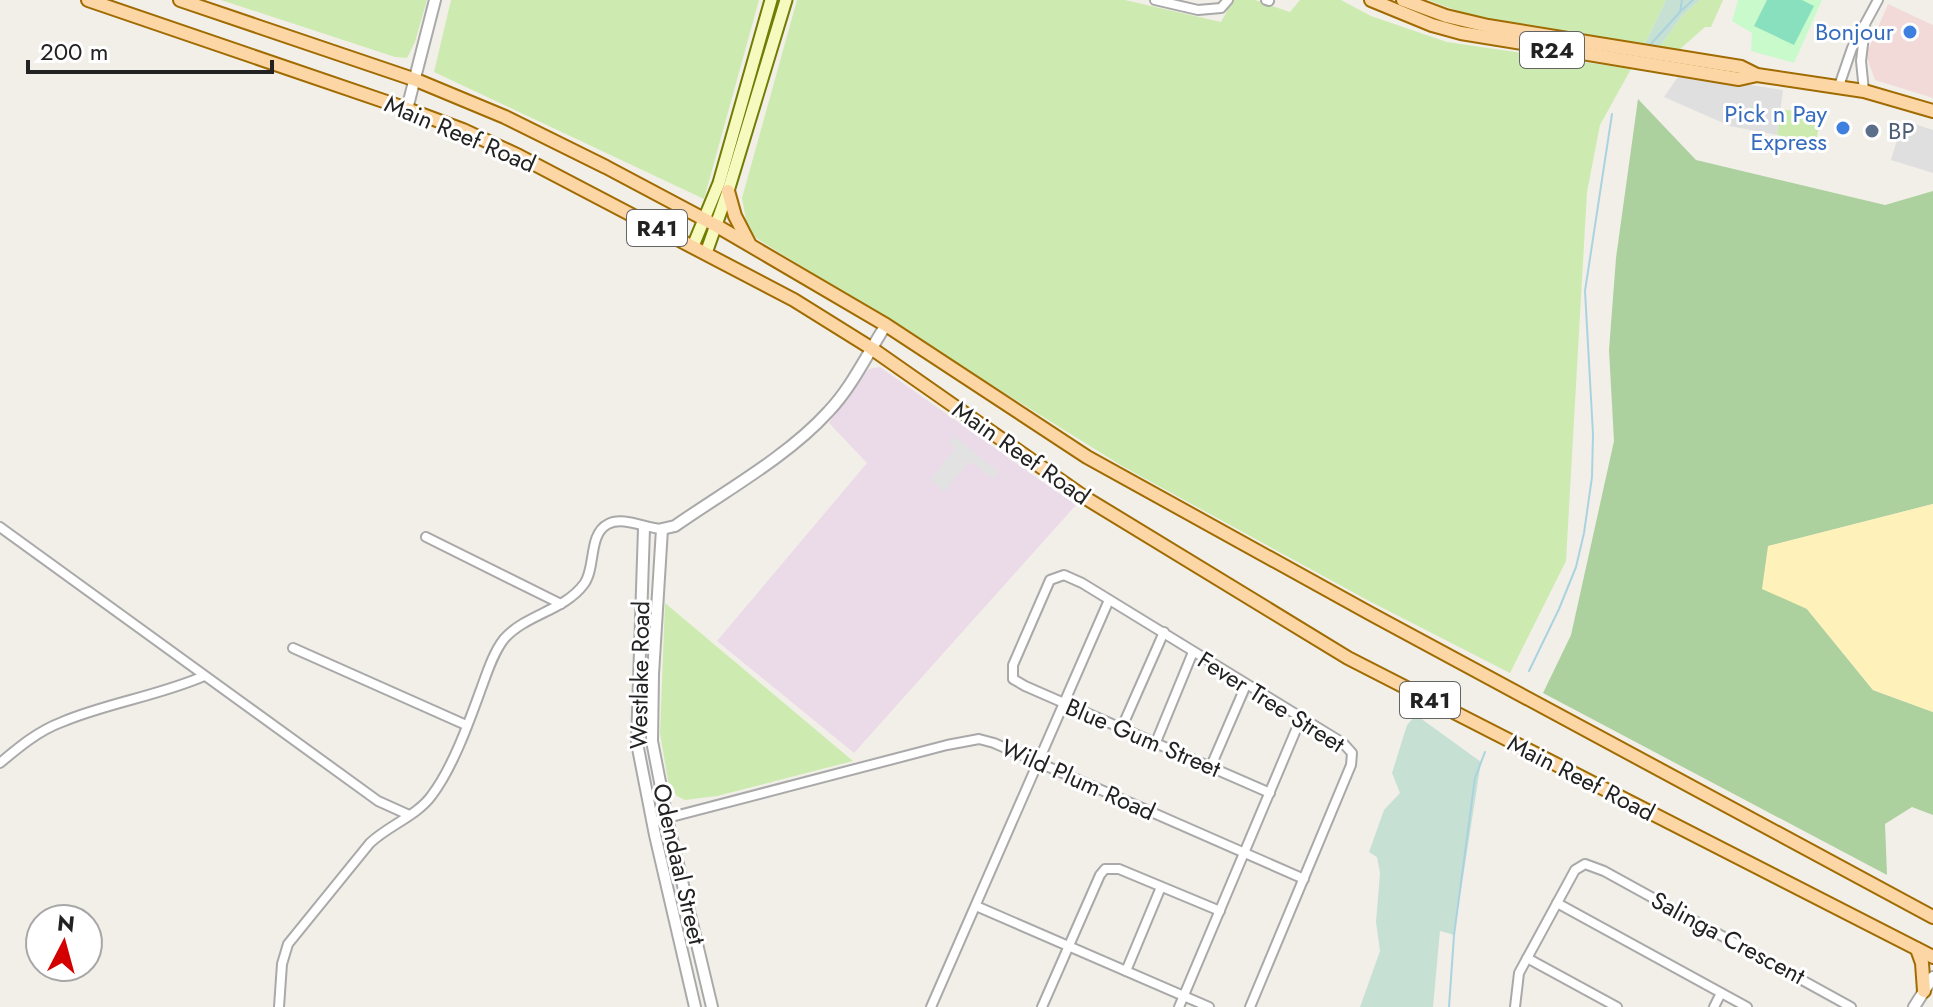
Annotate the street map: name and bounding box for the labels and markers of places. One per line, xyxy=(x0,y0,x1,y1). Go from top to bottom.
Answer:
place label: Bonjour xyxy=(1815,14,1895,49)
marker: Bonjour xyxy=(1901,23,1919,41)
place label: Pick n Pay Express xyxy=(1724,96,1827,159)
place label: BP xyxy=(1888,113,1915,148)
marker: Pick n Pay Express xyxy=(1834,119,1852,137)
marker: BP xyxy=(1863,122,1881,140)

